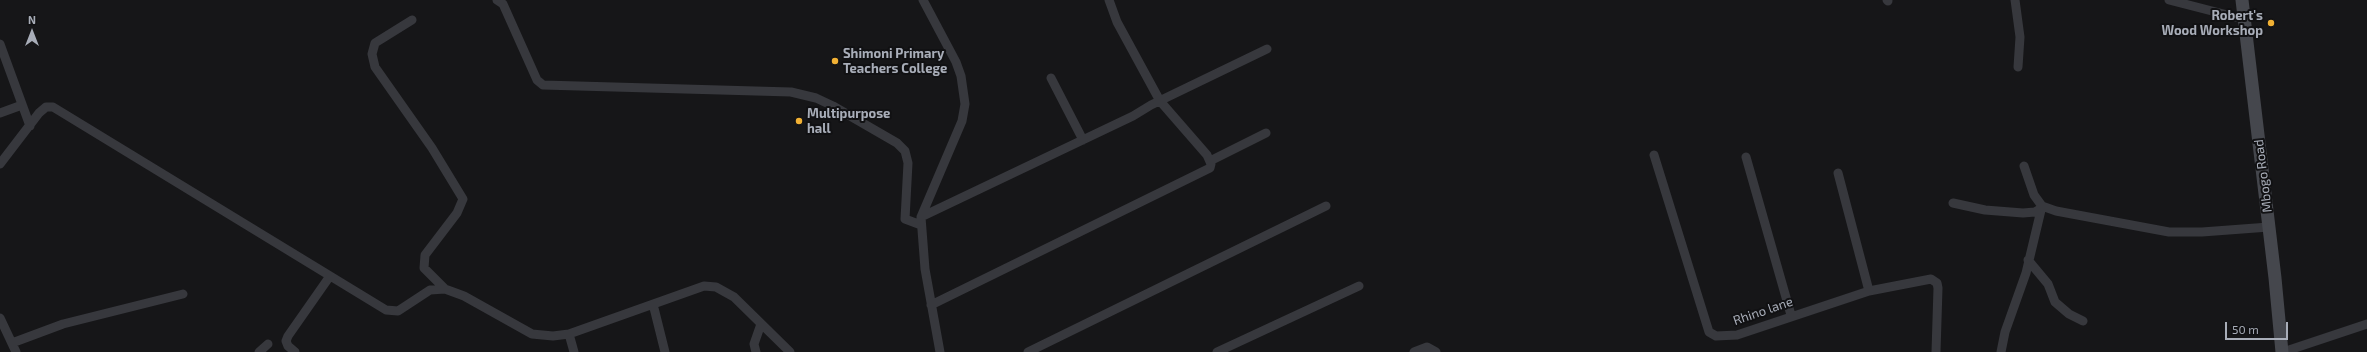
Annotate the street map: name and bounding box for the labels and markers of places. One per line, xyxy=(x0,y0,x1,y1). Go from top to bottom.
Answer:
place label: Robert's Wood Workshop xyxy=(2161,8,2263,39)
marker: Robert's Wood Workshop xyxy=(2266,18,2276,28)
place label: Shimoni Primary Teachers College xyxy=(843,46,947,77)
marker: Shimoni Primary Teachers College xyxy=(830,56,840,66)
place label: Multipurpose hall xyxy=(807,106,890,137)
marker: Multipurpose hall xyxy=(794,116,804,126)

